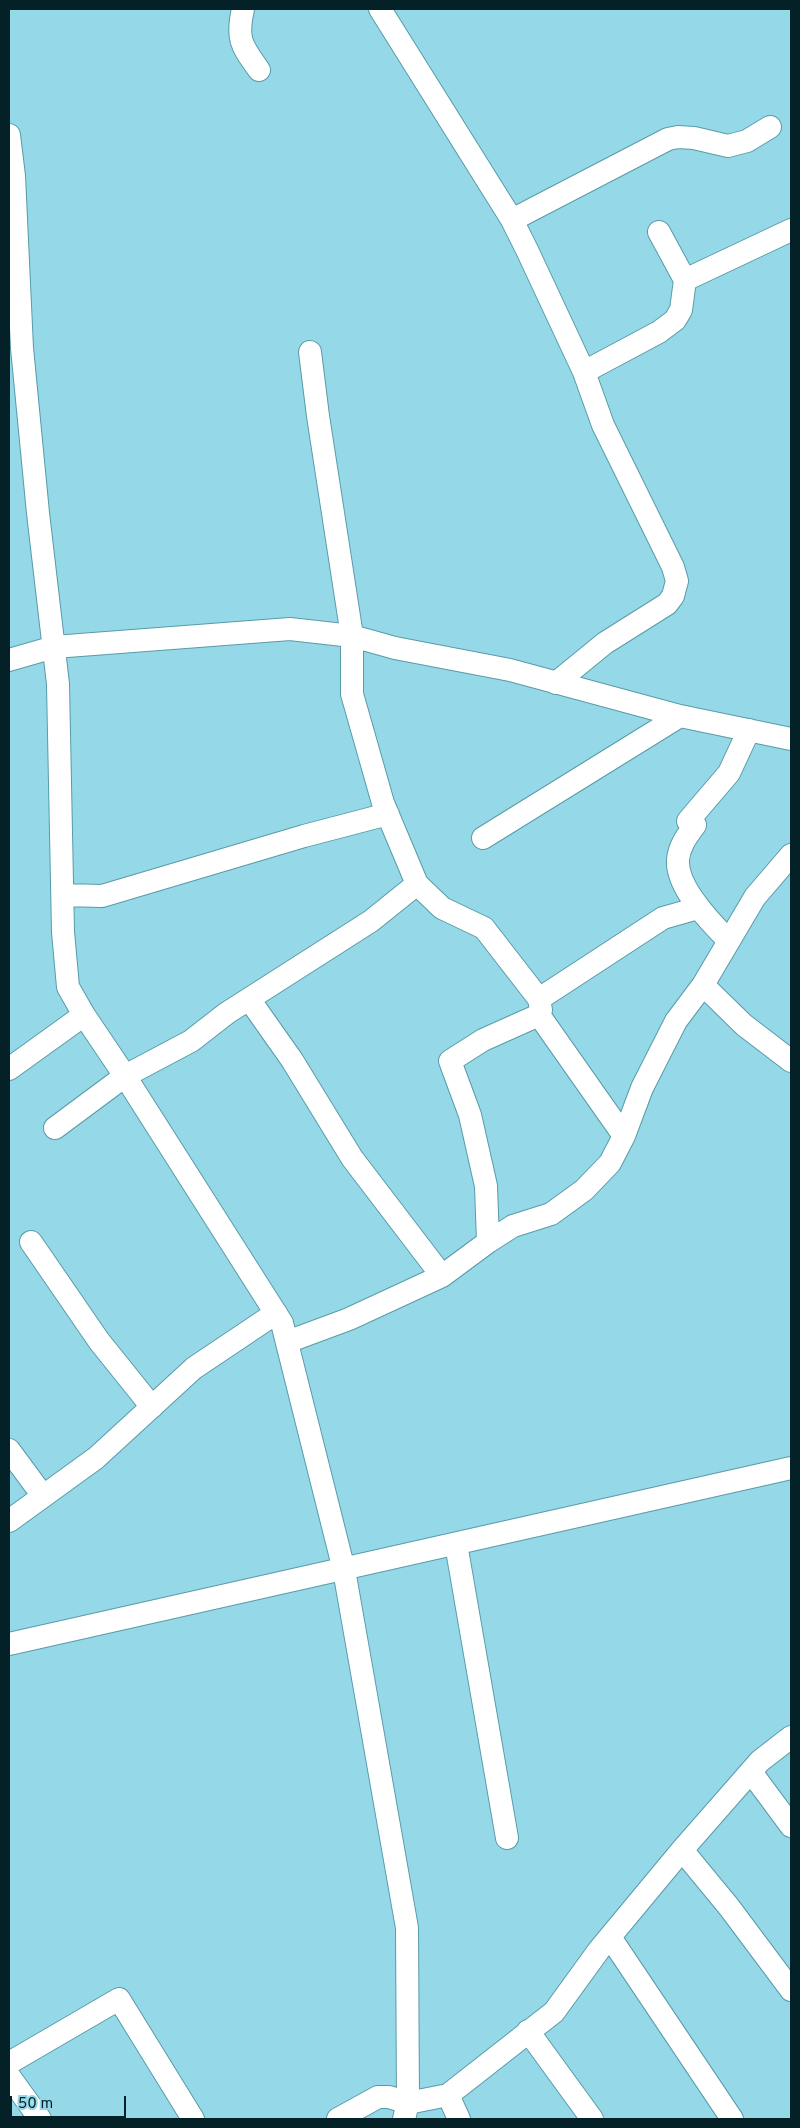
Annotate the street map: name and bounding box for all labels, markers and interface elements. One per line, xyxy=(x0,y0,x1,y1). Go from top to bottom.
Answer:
scale bar xyxy=(12,2086,129,2118)
text: 50 m xyxy=(18,2095,53,2114)

